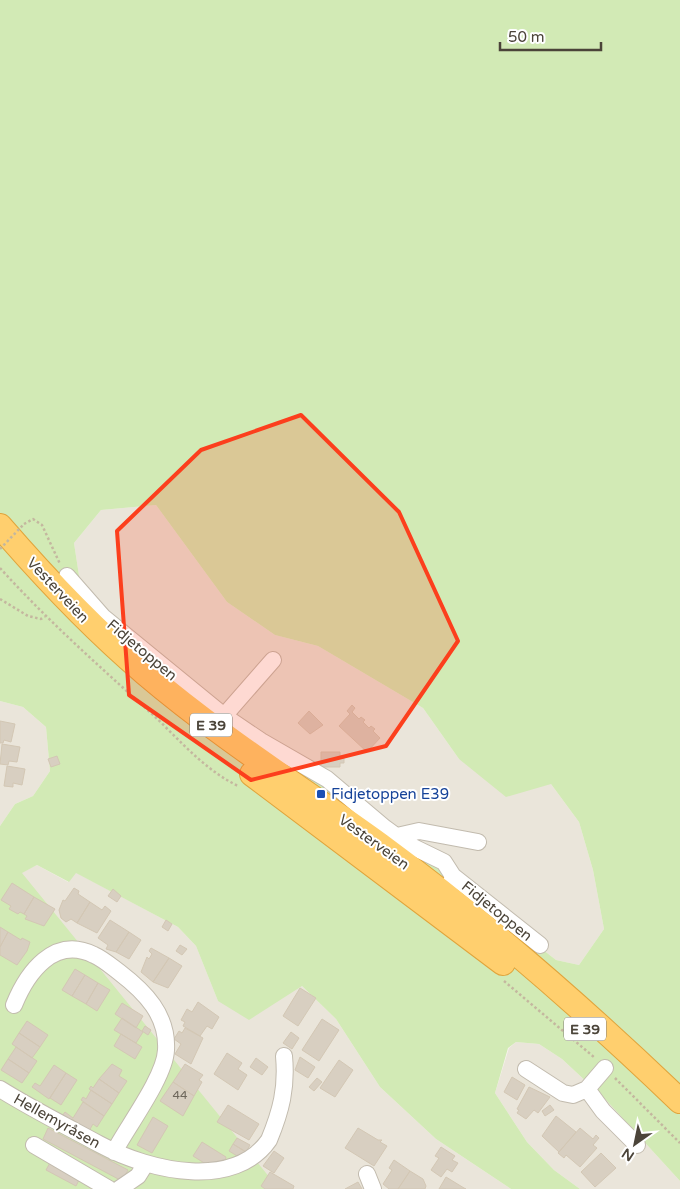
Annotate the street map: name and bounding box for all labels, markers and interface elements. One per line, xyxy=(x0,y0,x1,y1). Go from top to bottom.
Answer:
scale bar xyxy=(500,20,601,52)
text: 50 m xyxy=(508,28,545,46)
street label: Vesterveien xyxy=(23,554,93,626)
street label: Fidjetoppen xyxy=(103,616,181,684)
road number: E 39 xyxy=(190,714,232,736)
place label: Fidjetoppen E39 xyxy=(331,785,449,803)
marker: Fidjetoppen E39 xyxy=(315,788,327,800)
street label: Vesterveien xyxy=(335,810,413,874)
street label: Fidjetoppen xyxy=(458,877,536,945)
road number: E 39 xyxy=(564,1018,606,1040)
house number: 44 xyxy=(172,1088,188,1102)
street label: Hellemyråsen xyxy=(11,1090,103,1152)
north arrow xyxy=(610,1119,660,1169)
text: N xyxy=(619,1144,638,1165)

